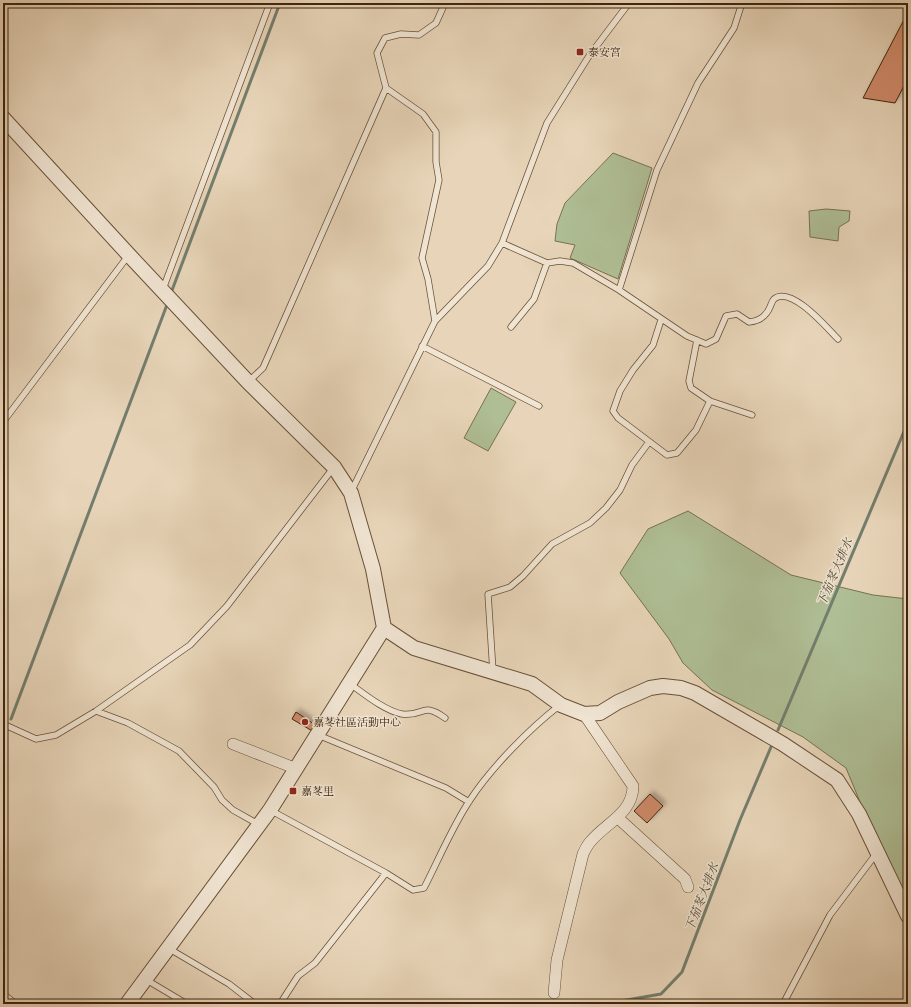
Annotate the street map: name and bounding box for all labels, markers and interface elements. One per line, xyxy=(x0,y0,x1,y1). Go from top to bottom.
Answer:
place label: 泰安宮 xyxy=(588,45,621,60)
marker: 泰安宮 xyxy=(575,47,585,57)
water label: 下茄苳大排水 xyxy=(814,535,857,608)
place label: 嘉苳社區活動中心 xyxy=(313,715,401,730)
marker: 嘉苳社區活動中心 xyxy=(300,717,310,727)
place label: 嘉苳里 xyxy=(301,784,334,799)
marker: 嘉苳里 xyxy=(288,786,298,796)
water label: 下茄苳大排水 xyxy=(682,860,723,933)

